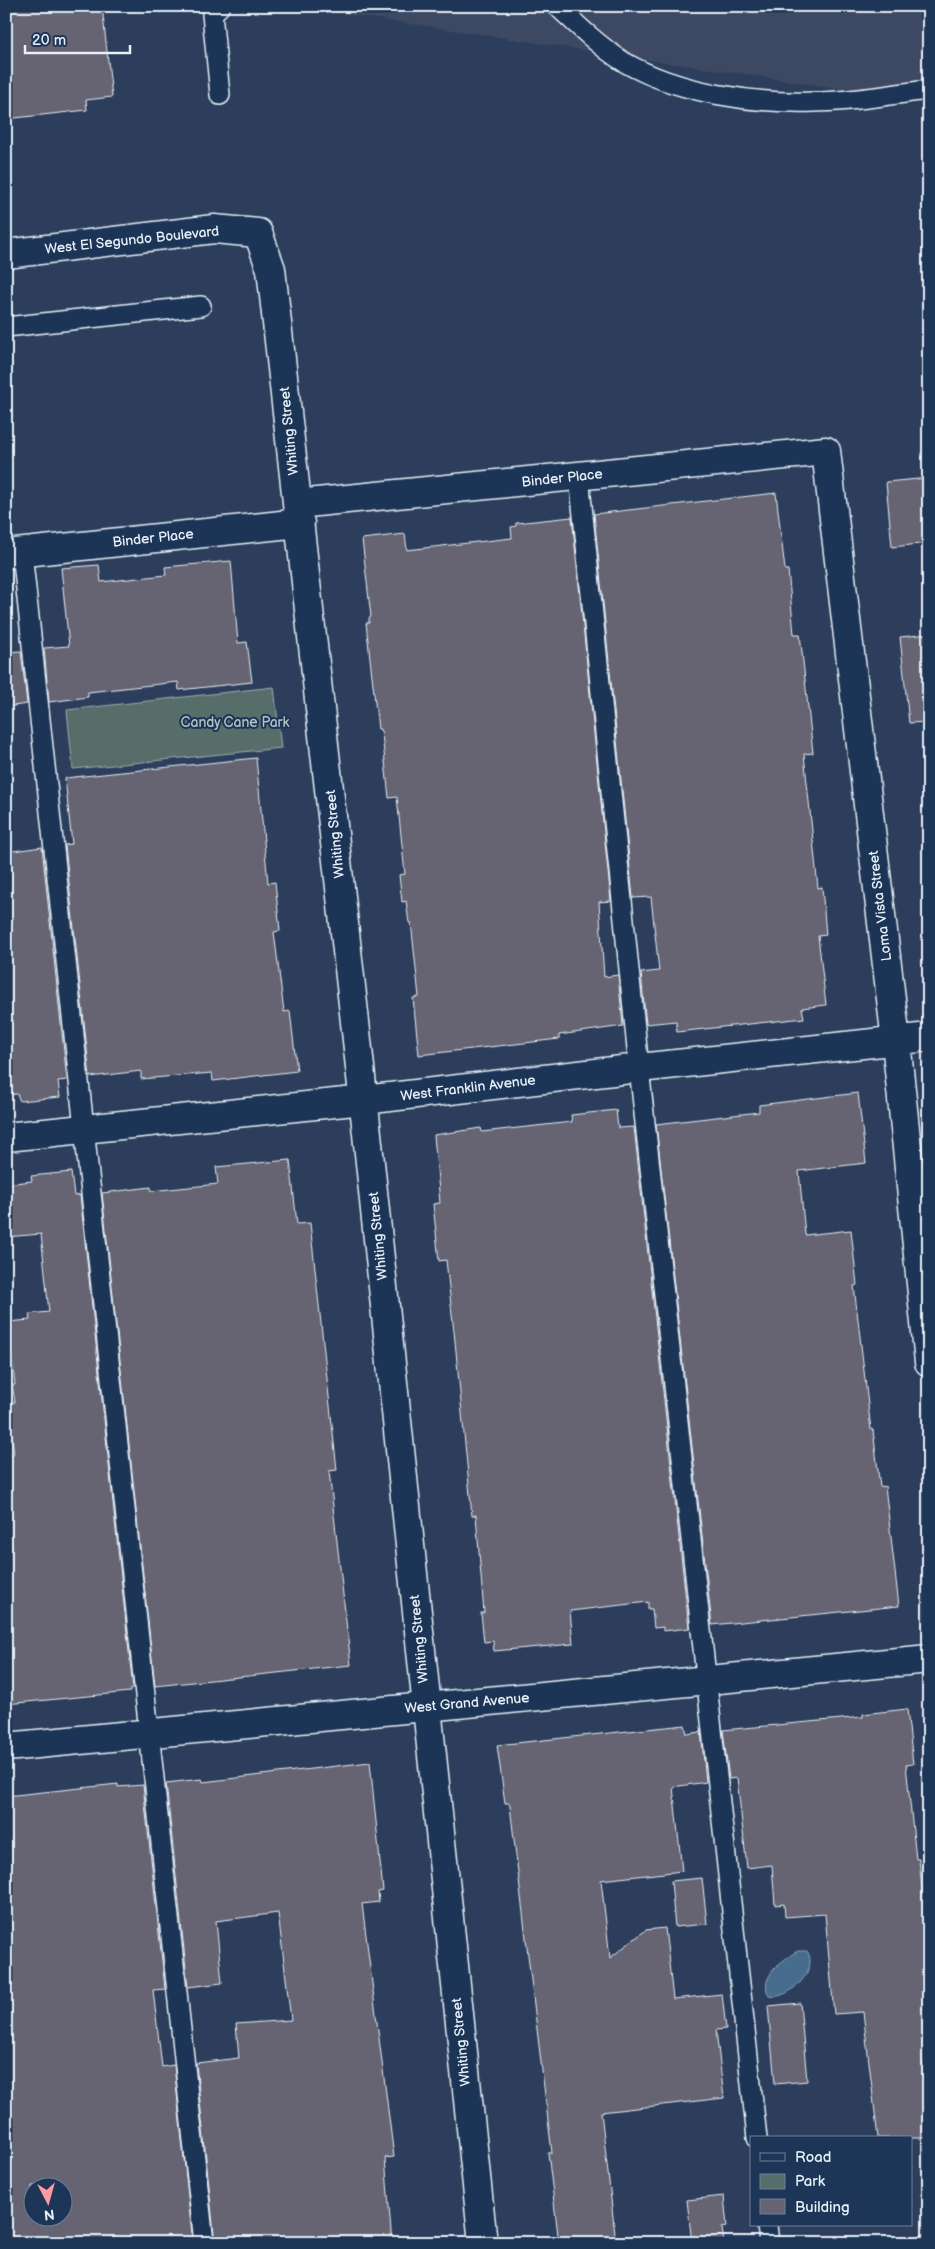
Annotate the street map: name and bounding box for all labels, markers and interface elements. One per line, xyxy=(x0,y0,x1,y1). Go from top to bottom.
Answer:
scale bar xyxy=(25,22,130,54)
text: 20 m xyxy=(32,31,66,50)
street label: West El Segundo Boulevard xyxy=(44,222,220,258)
street label: Whiting Street xyxy=(276,385,302,476)
street label: Binder Place xyxy=(521,465,603,491)
street label: Binder Place xyxy=(112,525,194,551)
park label: Candy Cane Park xyxy=(181,714,290,731)
street label: Whiting Street xyxy=(322,788,348,879)
street label: Loma Vista Street xyxy=(865,849,895,962)
street label: West Franklin Avenue xyxy=(399,1071,537,1105)
street label: Whiting Street xyxy=(365,1190,391,1281)
street label: Whiting Street xyxy=(406,1593,432,1684)
street label: West Grand Avenue xyxy=(404,1689,530,1717)
street label: Whiting Street xyxy=(448,1996,474,2087)
legend xyxy=(750,2136,912,2226)
text: Road xyxy=(795,2148,831,2167)
text: Park xyxy=(795,2172,826,2191)
north arrow xyxy=(22,2176,72,2226)
text: Building xyxy=(795,2198,850,2217)
text: N xyxy=(43,2205,55,2223)

